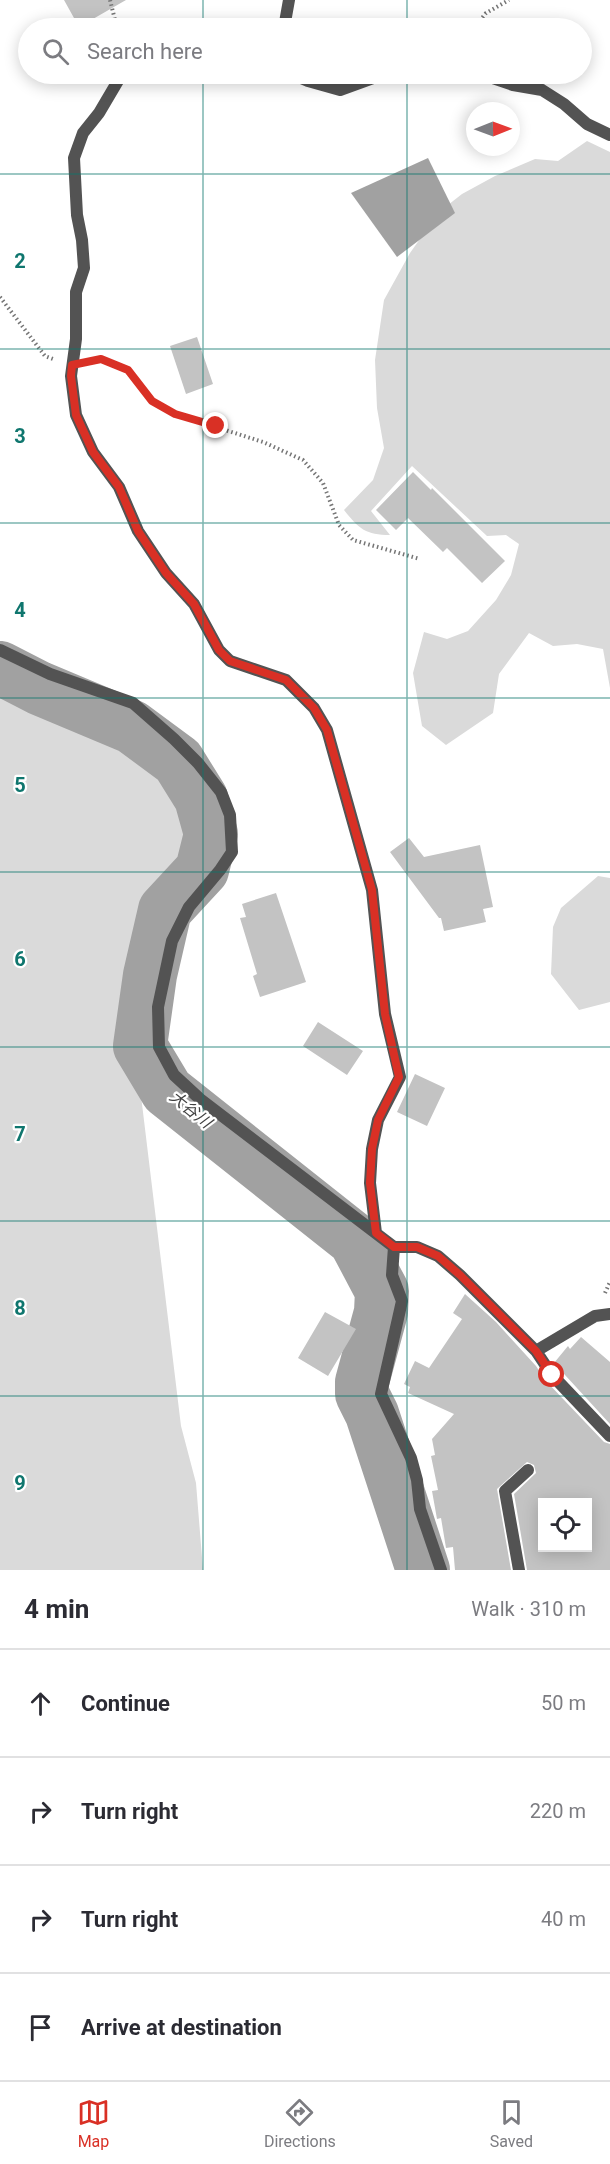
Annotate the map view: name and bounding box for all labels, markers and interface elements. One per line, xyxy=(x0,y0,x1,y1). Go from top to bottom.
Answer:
search box xyxy=(18,18,592,84)
icon: search xyxy=(39,35,72,68)
text: Search here xyxy=(87,39,203,64)
north arrow xyxy=(466,102,520,156)
text: 2 xyxy=(14,249,26,273)
route end xyxy=(202,412,228,438)
text: 3 xyxy=(14,424,26,448)
text: 4 xyxy=(14,598,26,622)
text: 5 xyxy=(14,773,26,797)
text: 6 xyxy=(14,947,26,971)
water label: 大谷川 xyxy=(166,1087,217,1133)
text: 7 xyxy=(14,1122,26,1146)
text: 8 xyxy=(14,1296,26,1320)
route start xyxy=(538,1361,564,1387)
text: 9 xyxy=(14,1471,26,1495)
map controls xyxy=(538,1498,592,1552)
button: locate xyxy=(538,1498,592,1552)
text: 4 min xyxy=(24,1594,89,1624)
text: Walk · 310 m xyxy=(471,1597,586,1621)
icon: ahead xyxy=(24,1687,57,1720)
text: Continue xyxy=(81,1691,170,1716)
text: 50 m xyxy=(541,1691,586,1715)
icon: right xyxy=(24,1795,57,1828)
text: Turn right xyxy=(81,1799,178,1824)
text: 220 m xyxy=(530,1799,586,1823)
icon: right xyxy=(24,1903,57,1936)
text: Turn right xyxy=(81,1907,178,1932)
text: 40 m xyxy=(541,1907,586,1931)
icon: arrive xyxy=(24,2011,57,2044)
text: Arrive at destination xyxy=(81,2015,282,2040)
tab: Map xyxy=(77,2096,110,2151)
tab: Directions xyxy=(264,2096,336,2151)
tab: Saved xyxy=(490,2096,533,2151)

